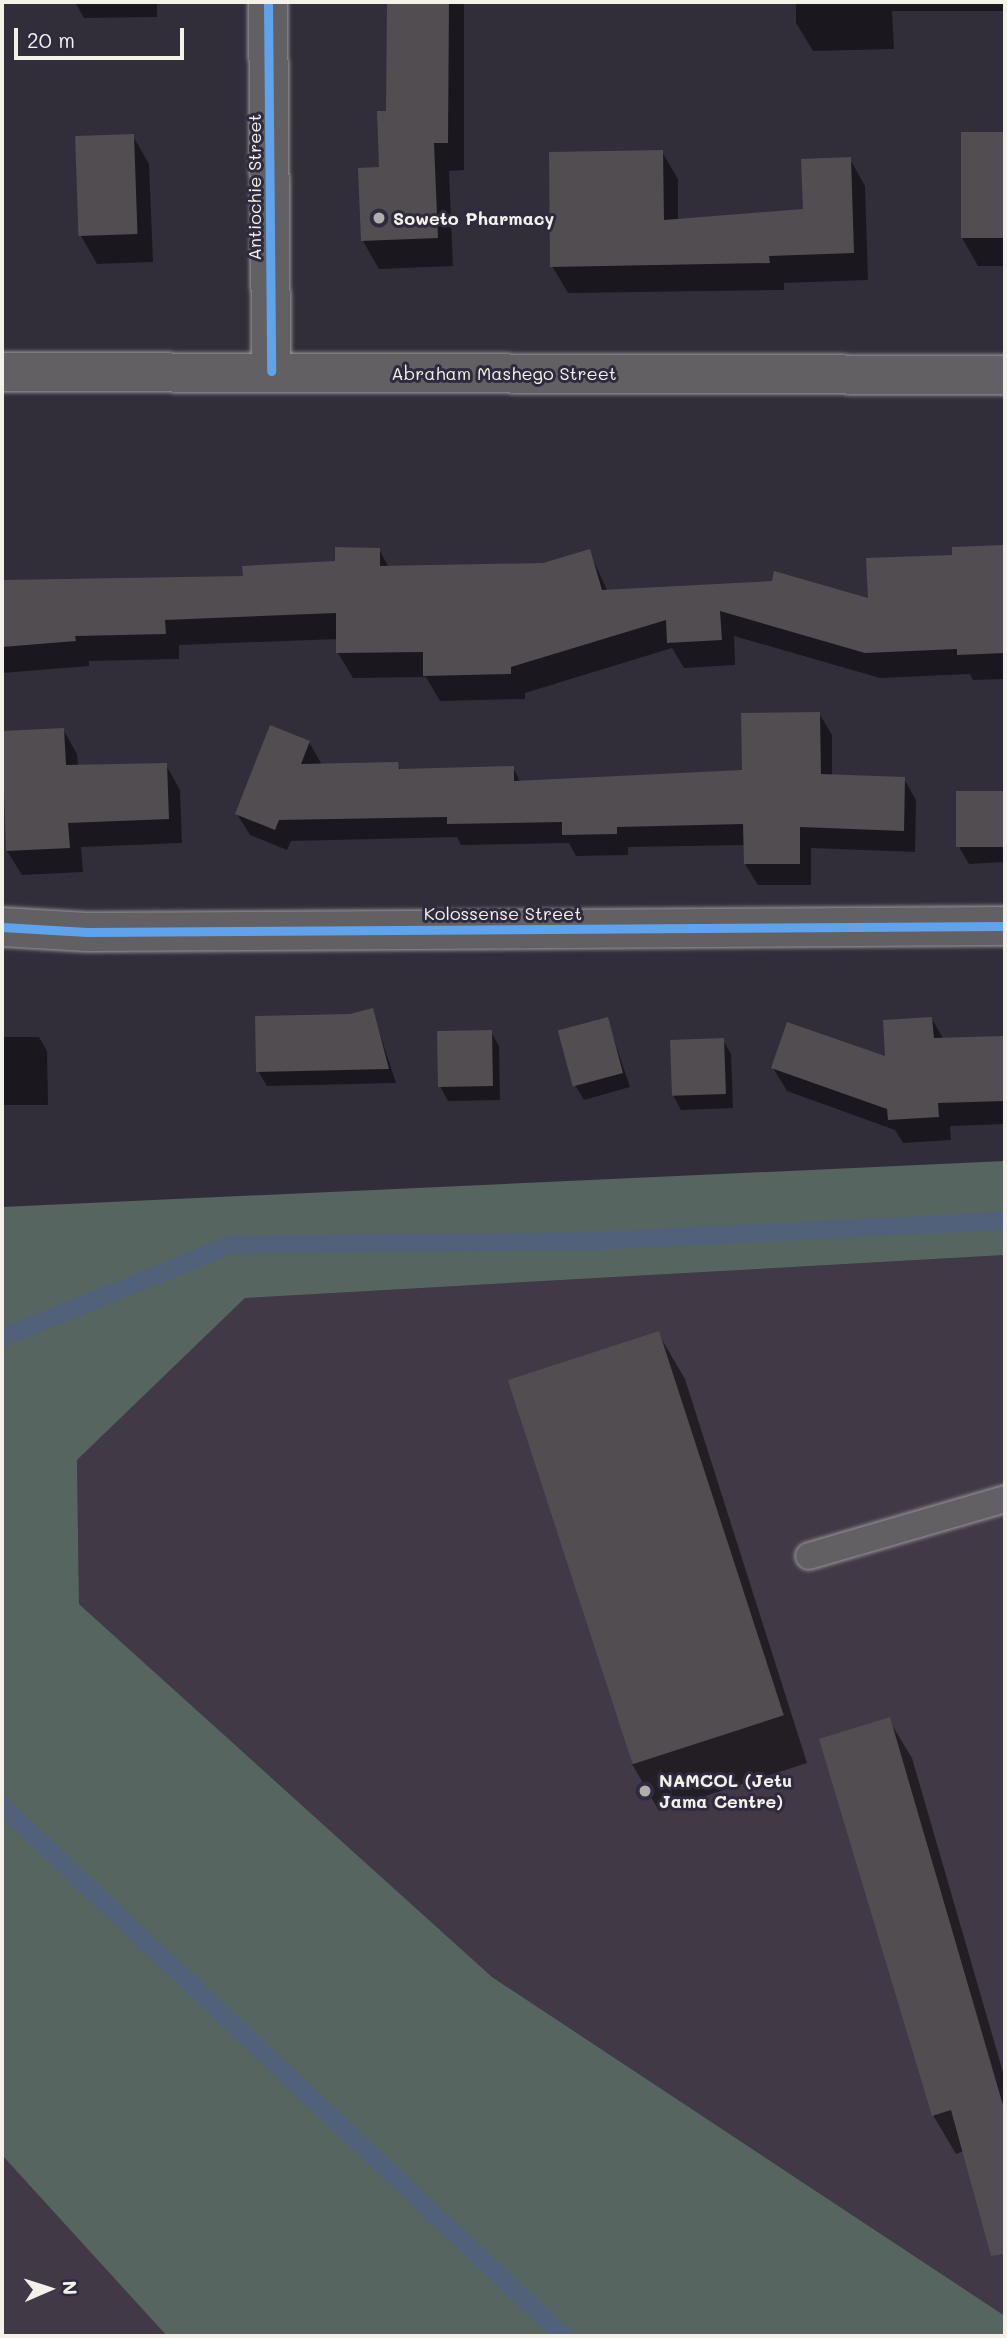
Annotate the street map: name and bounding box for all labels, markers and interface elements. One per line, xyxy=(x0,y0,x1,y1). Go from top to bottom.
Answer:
scale bar xyxy=(18,14,187,58)
text: 20 m xyxy=(27,26,75,53)
street label: Antiochie Street xyxy=(243,114,265,260)
place label: Soweto Pharmacy xyxy=(393,207,554,229)
marker: Soweto Pharmacy xyxy=(371,210,387,226)
street label: Abraham Mashego Street xyxy=(391,362,617,384)
street label: Kolossense Street xyxy=(424,902,582,924)
place label: NAMCOL (Jetu Jama Centre) xyxy=(659,1770,792,1812)
marker: NAMCOL (Jetu Jama Centre) xyxy=(637,1783,653,1799)
north arrow xyxy=(14,2254,84,2324)
text: N xyxy=(58,2280,83,2296)

